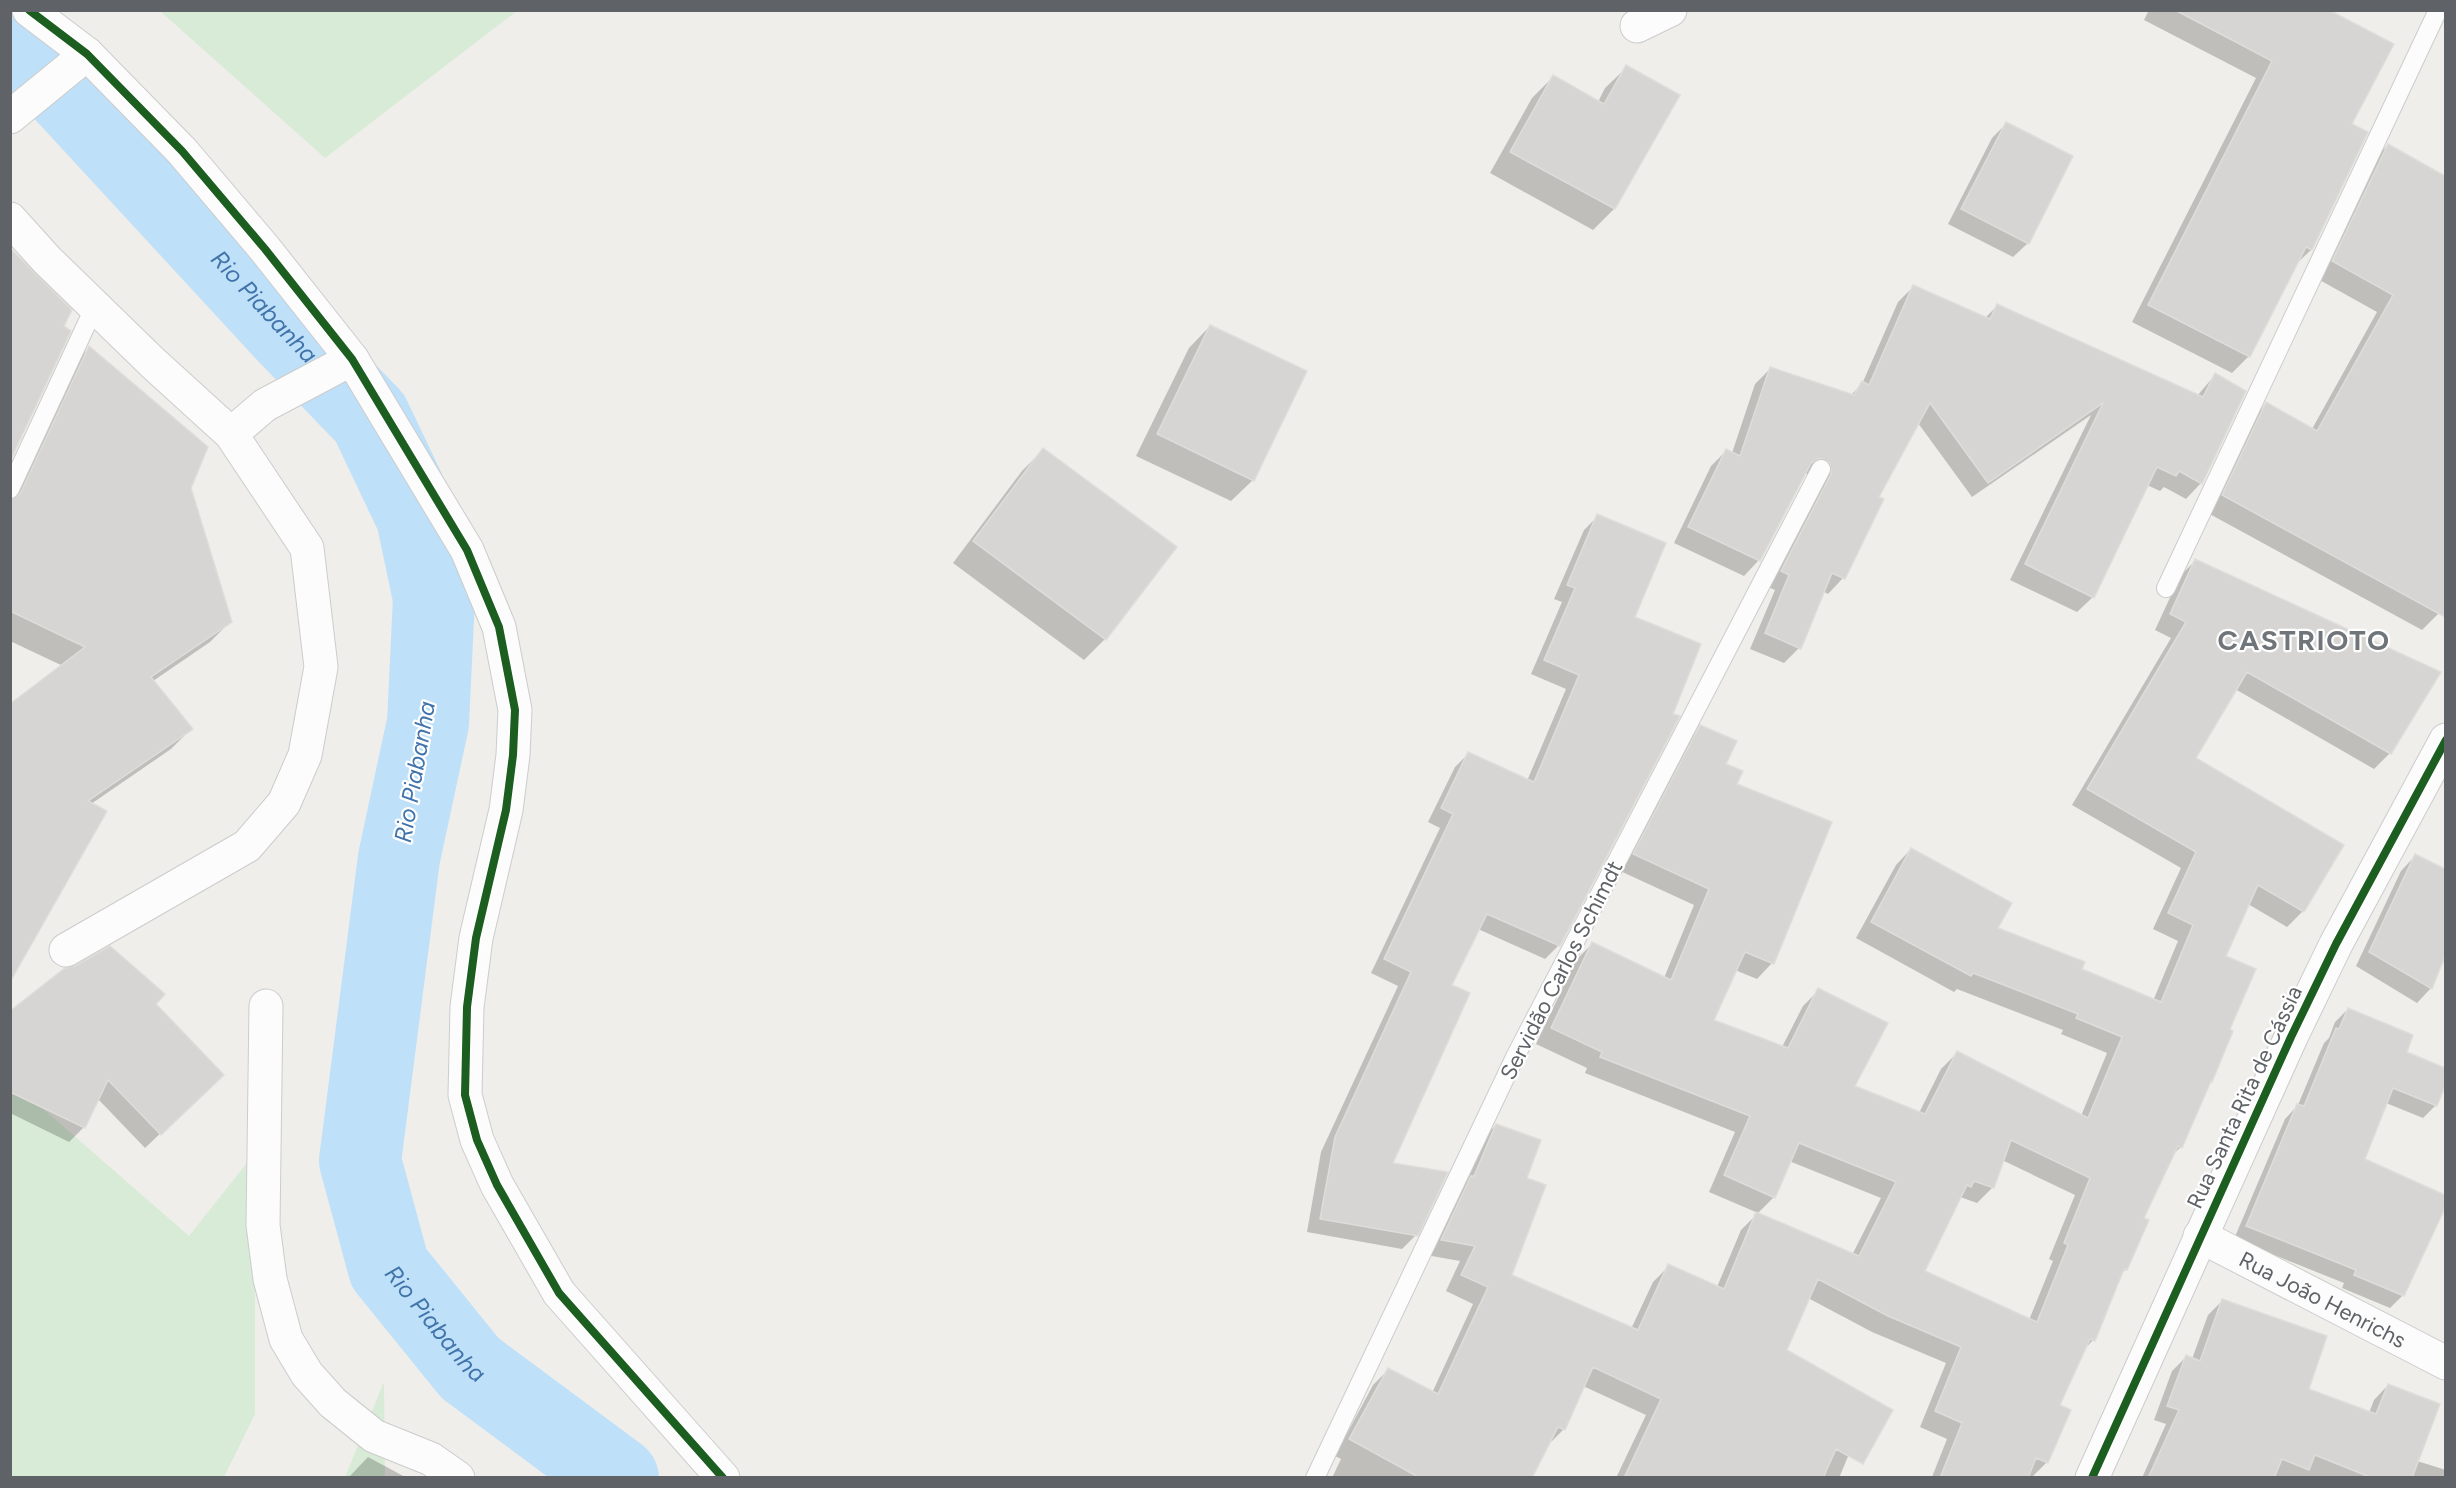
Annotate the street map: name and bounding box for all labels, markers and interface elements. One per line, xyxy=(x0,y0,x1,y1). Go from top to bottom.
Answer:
water label: Rio Piabanha xyxy=(205,244,324,369)
district label: CASTRIOTO xyxy=(2217,623,2391,657)
water label: Rio Piabanha xyxy=(388,699,441,845)
street label: Servidão Carlos Schimdt xyxy=(1494,856,1628,1084)
street label: Rua Santa Rita de Cássia xyxy=(2181,982,2308,1213)
street label: Rua João Henrichs xyxy=(2234,1246,2410,1354)
water label: Rio Piabanha xyxy=(379,1259,491,1388)

